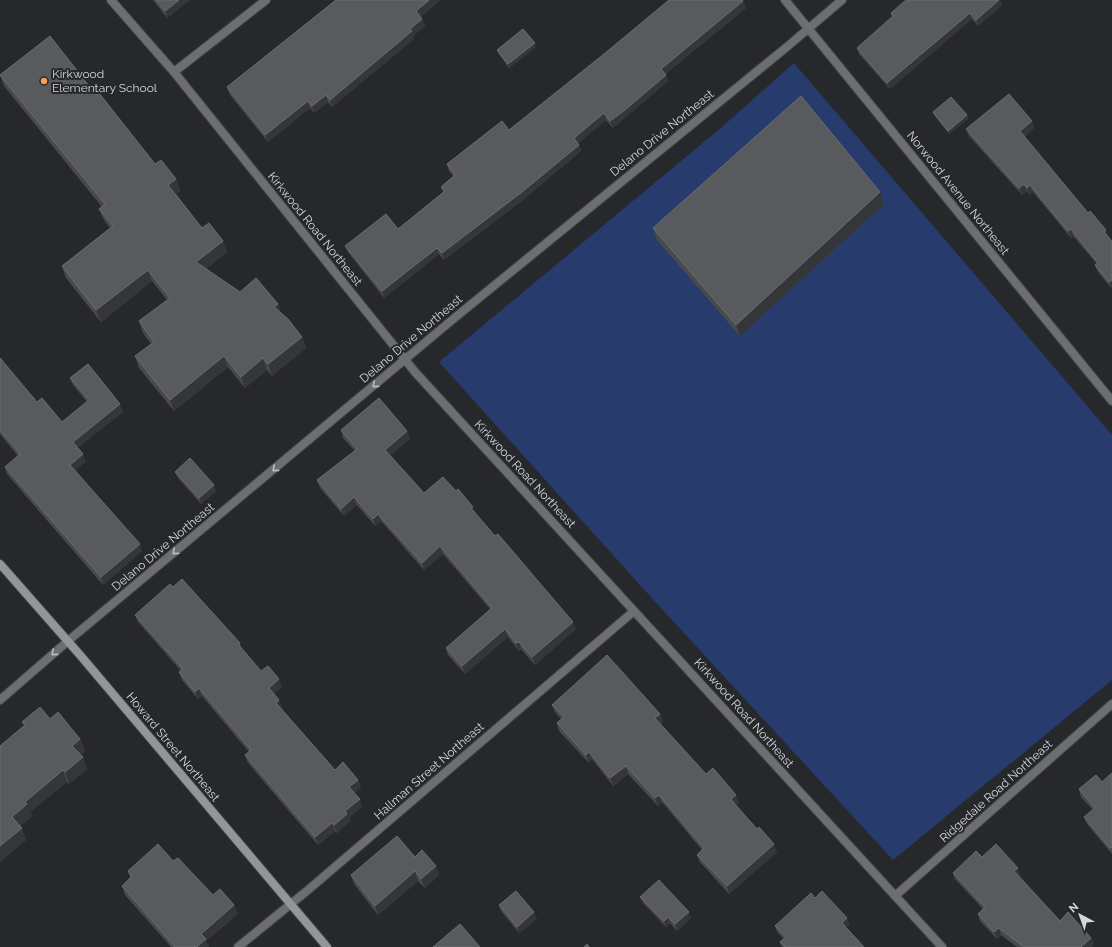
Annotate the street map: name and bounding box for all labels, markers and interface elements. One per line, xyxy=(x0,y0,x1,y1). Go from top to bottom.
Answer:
place label: Kirkwood Elementary School xyxy=(52,67,158,95)
marker: Kirkwood Elementary School xyxy=(39,76,49,86)
street label: Delano Drive Northeast xyxy=(607,87,717,179)
street label: Norwood Avenue Northeast xyxy=(904,129,1012,257)
street label: Kirkwood Road Northeast xyxy=(265,169,365,289)
street label: Delano Drive Northeast xyxy=(357,292,465,386)
one-way arrow xyxy=(372,381,379,388)
street label: Kirkwood Road Northeast xyxy=(471,417,579,531)
one-way arrow xyxy=(272,464,280,471)
street label: Delano Drive Northeast xyxy=(109,500,217,594)
one-way arrow xyxy=(173,547,180,554)
one-way arrow xyxy=(51,648,59,656)
street label: Kirkwood Road Northeast xyxy=(691,656,797,770)
street label: Howard Street Northeast xyxy=(123,690,223,804)
street label: Hallman Street Northeast xyxy=(371,720,487,822)
street label: Ridgedale Road Northeast xyxy=(937,737,1055,845)
north arrow xyxy=(1060,895,1100,935)
text: N xyxy=(1066,900,1081,915)

